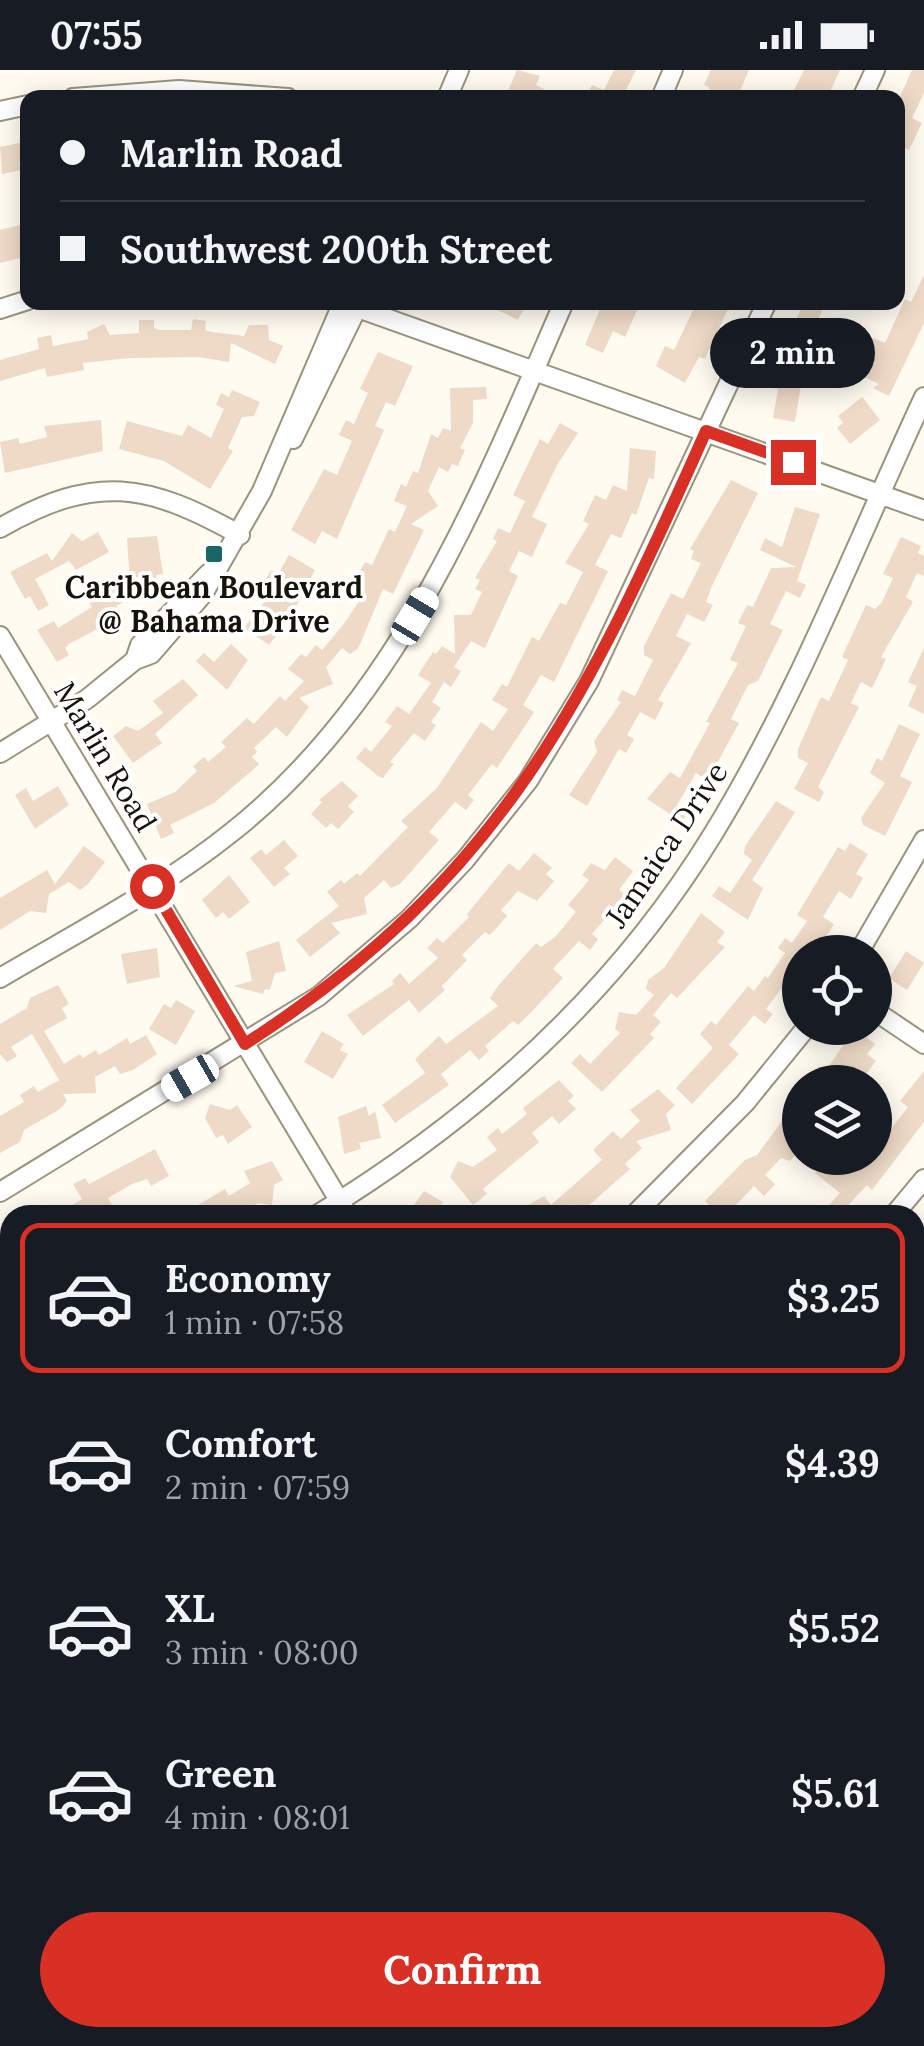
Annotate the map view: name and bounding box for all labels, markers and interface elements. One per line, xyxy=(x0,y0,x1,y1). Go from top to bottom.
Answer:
text: 07:55 xyxy=(50,11,143,59)
text: Marlin Road xyxy=(120,129,343,177)
text: Southwest 200th Street xyxy=(120,225,552,273)
callout: 2 min xyxy=(710,317,876,387)
text: 2 min xyxy=(750,332,835,373)
route end xyxy=(771,440,816,485)
marker: Caribbean Boulevard @ Bahama Drive xyxy=(203,543,225,565)
place label: Caribbean Boulevard @ Bahama Drive xyxy=(65,568,363,640)
car xyxy=(387,583,443,649)
street label: Marlin Road xyxy=(46,675,165,838)
street label: Jamaica Drive xyxy=(596,755,735,935)
route start xyxy=(130,864,175,909)
map controls xyxy=(782,935,892,1175)
button: locate xyxy=(782,935,892,1045)
car xyxy=(157,1050,223,1106)
button: layers xyxy=(782,1065,892,1175)
icon: car xyxy=(45,1253,135,1343)
text: Economy xyxy=(165,1254,331,1302)
text: $3.25 xyxy=(787,1274,880,1322)
text: 1 min · 07:58 xyxy=(165,1302,344,1343)
icon: car xyxy=(45,1418,135,1508)
text: Comfort xyxy=(165,1419,317,1467)
text: $4.39 xyxy=(785,1439,880,1487)
text: 2 min · 07:59 xyxy=(165,1467,350,1508)
icon: car xyxy=(45,1583,135,1673)
text: XL xyxy=(165,1584,215,1632)
text: $5.52 xyxy=(788,1604,880,1652)
text: 3 min · 08:00 xyxy=(165,1632,359,1673)
icon: car xyxy=(45,1748,135,1838)
text: Green xyxy=(165,1749,277,1797)
text: $5.61 xyxy=(791,1769,880,1817)
text: 4 min · 08:01 xyxy=(165,1797,350,1838)
button: Confirm xyxy=(40,1912,885,2027)

